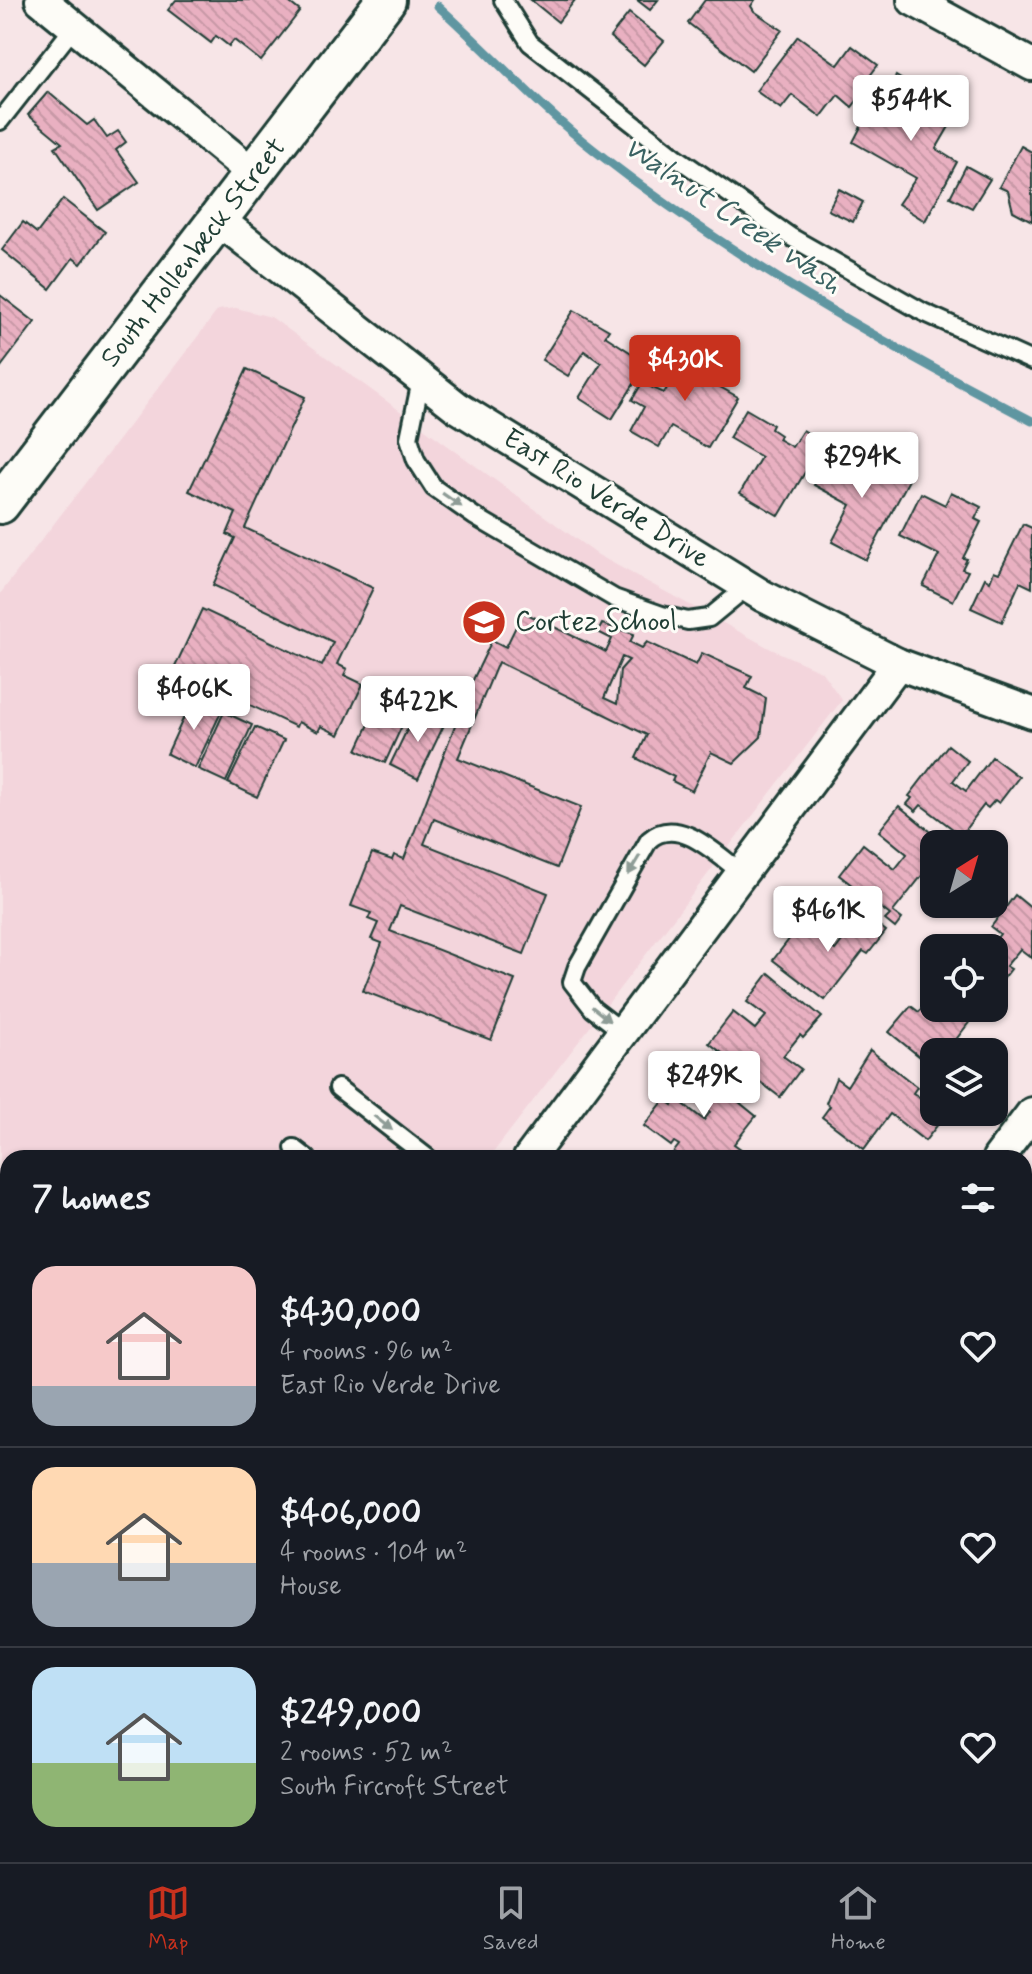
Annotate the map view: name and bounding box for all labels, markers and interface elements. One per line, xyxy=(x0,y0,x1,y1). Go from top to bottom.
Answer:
pin: $544K xyxy=(855,75,967,143)
text: $544K xyxy=(871,84,951,118)
water label: Walnut Creek Wash xyxy=(616,128,850,304)
street label: South Hollenbeck Street xyxy=(93,130,295,376)
pin: $430K xyxy=(629,335,741,403)
text: $430K xyxy=(647,344,723,378)
street label: East Rio Verde Drive xyxy=(495,420,717,578)
pin: $294K xyxy=(806,432,918,500)
text: $294K xyxy=(823,441,901,475)
one-way arrow xyxy=(441,492,462,507)
school or university icon: Cortez School xyxy=(460,598,508,646)
place label: Cortez School xyxy=(515,604,677,641)
pin: $406K xyxy=(138,664,250,732)
text: $406K xyxy=(156,673,232,707)
pin: $422K xyxy=(362,676,474,744)
text: $422K xyxy=(379,685,457,719)
north arrow xyxy=(920,830,1008,918)
map controls xyxy=(920,830,1008,1126)
one-way arrow xyxy=(627,854,641,876)
pin: $461K xyxy=(772,886,884,954)
text: $461K xyxy=(791,895,865,929)
button: locate xyxy=(920,934,1008,1022)
one-way arrow xyxy=(590,1006,611,1023)
button: layers xyxy=(920,1038,1008,1126)
pin: $249K xyxy=(648,1051,760,1119)
text: $249K xyxy=(666,1060,742,1094)
one-way arrow xyxy=(373,1115,393,1131)
text: 7 homes xyxy=(32,1176,151,1221)
icon: filters xyxy=(956,1176,1000,1220)
text: $430,000 xyxy=(280,1290,421,1335)
icon: home xyxy=(96,1298,192,1394)
icon: heart xyxy=(956,1324,1000,1368)
text: 4 rooms · 96 m² xyxy=(280,1335,453,1369)
text: East Rio Verde Drive xyxy=(280,1369,501,1403)
text: $406,000 xyxy=(280,1491,422,1536)
icon: home xyxy=(96,1499,192,1595)
icon: heart xyxy=(956,1525,1000,1569)
text: 4 rooms · 104 m² xyxy=(280,1536,467,1570)
text: House xyxy=(280,1570,341,1604)
text: $249,000 xyxy=(280,1691,421,1736)
icon: home xyxy=(96,1699,192,1795)
icon: heart xyxy=(956,1725,1000,1769)
text: 2 rooms · 52 m² xyxy=(280,1736,452,1770)
text: South Fircroft Street xyxy=(280,1770,508,1804)
tab: Map xyxy=(146,1881,190,1957)
tab: Saved xyxy=(483,1881,538,1957)
tab: Home xyxy=(831,1881,886,1957)

